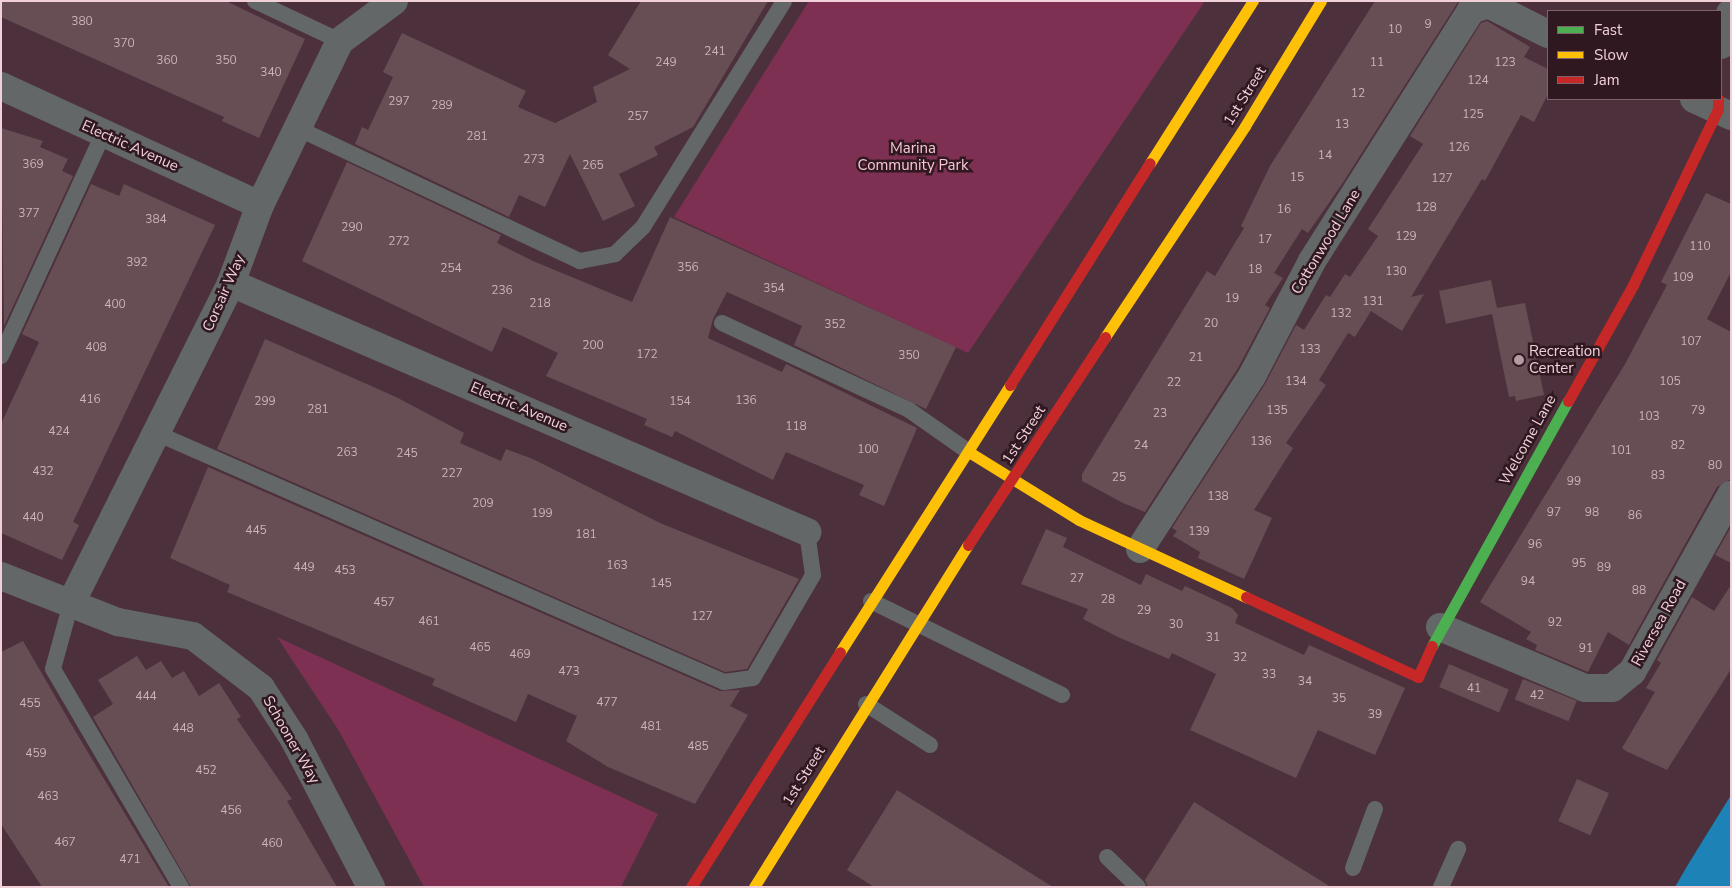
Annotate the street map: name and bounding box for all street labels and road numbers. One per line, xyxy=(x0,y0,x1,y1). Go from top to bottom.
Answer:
street label: 1st Street xyxy=(1220,63,1270,129)
street label: Electric Avenue xyxy=(79,117,181,175)
street label: Cottonwood Lane xyxy=(1288,186,1364,298)
street label: Corsair Way xyxy=(199,252,249,334)
street label: Electric Avenue xyxy=(468,378,570,436)
street label: Welcome Lane xyxy=(1496,392,1560,488)
street label: 1st Street xyxy=(998,402,1050,468)
street label: Riversea Road xyxy=(1628,577,1690,669)
street label: Schooner Way xyxy=(259,693,323,787)
street label: 1st Street xyxy=(779,743,829,809)

